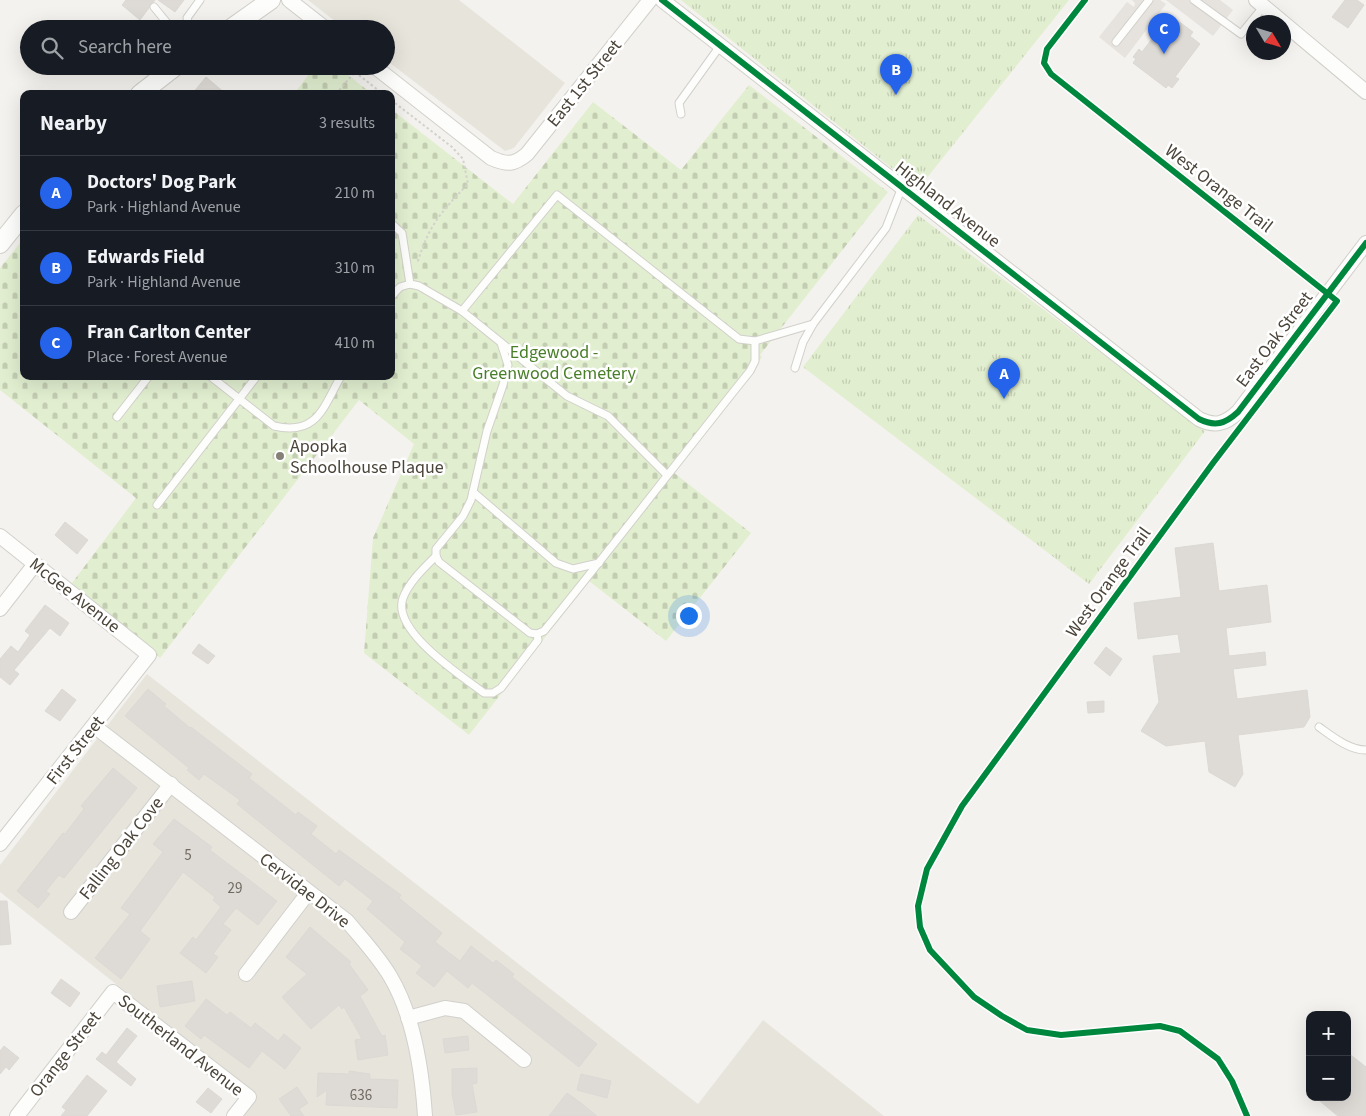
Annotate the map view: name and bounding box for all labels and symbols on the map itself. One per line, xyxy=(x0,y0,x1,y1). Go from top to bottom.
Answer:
pin: C xyxy=(1148,13,1180,54)
north arrow xyxy=(1246,15,1291,60)
street label: East 1st Street xyxy=(541,34,628,133)
pin: B xyxy=(880,54,912,95)
street label: West Orange Trail xyxy=(1159,138,1278,238)
street label: Highland Avenue xyxy=(890,155,1006,254)
street label: East Oak Street xyxy=(1230,286,1319,392)
park label: Edgewood - Greenwood Cemetery xyxy=(472,340,636,386)
pin: A xyxy=(988,358,1020,399)
place label: Apopka Schoolhouse Plaque xyxy=(290,434,444,480)
marker: Apopka Schoolhouse Plaque xyxy=(274,450,286,462)
street label: West Orange Trail xyxy=(1060,522,1157,643)
street label: McGee Avenue xyxy=(24,552,126,639)
your location xyxy=(676,603,702,629)
street label: First Street xyxy=(40,711,110,790)
street label: Falling Oak Cove xyxy=(73,792,170,905)
house number: 5 xyxy=(184,845,192,866)
street label: Cervidae Drive xyxy=(254,847,356,934)
house number: 29 xyxy=(228,878,242,899)
street label: Southerland Avenue xyxy=(113,989,249,1102)
street label: Orange Street xyxy=(24,1006,107,1103)
house number: 636 xyxy=(350,1085,372,1106)

